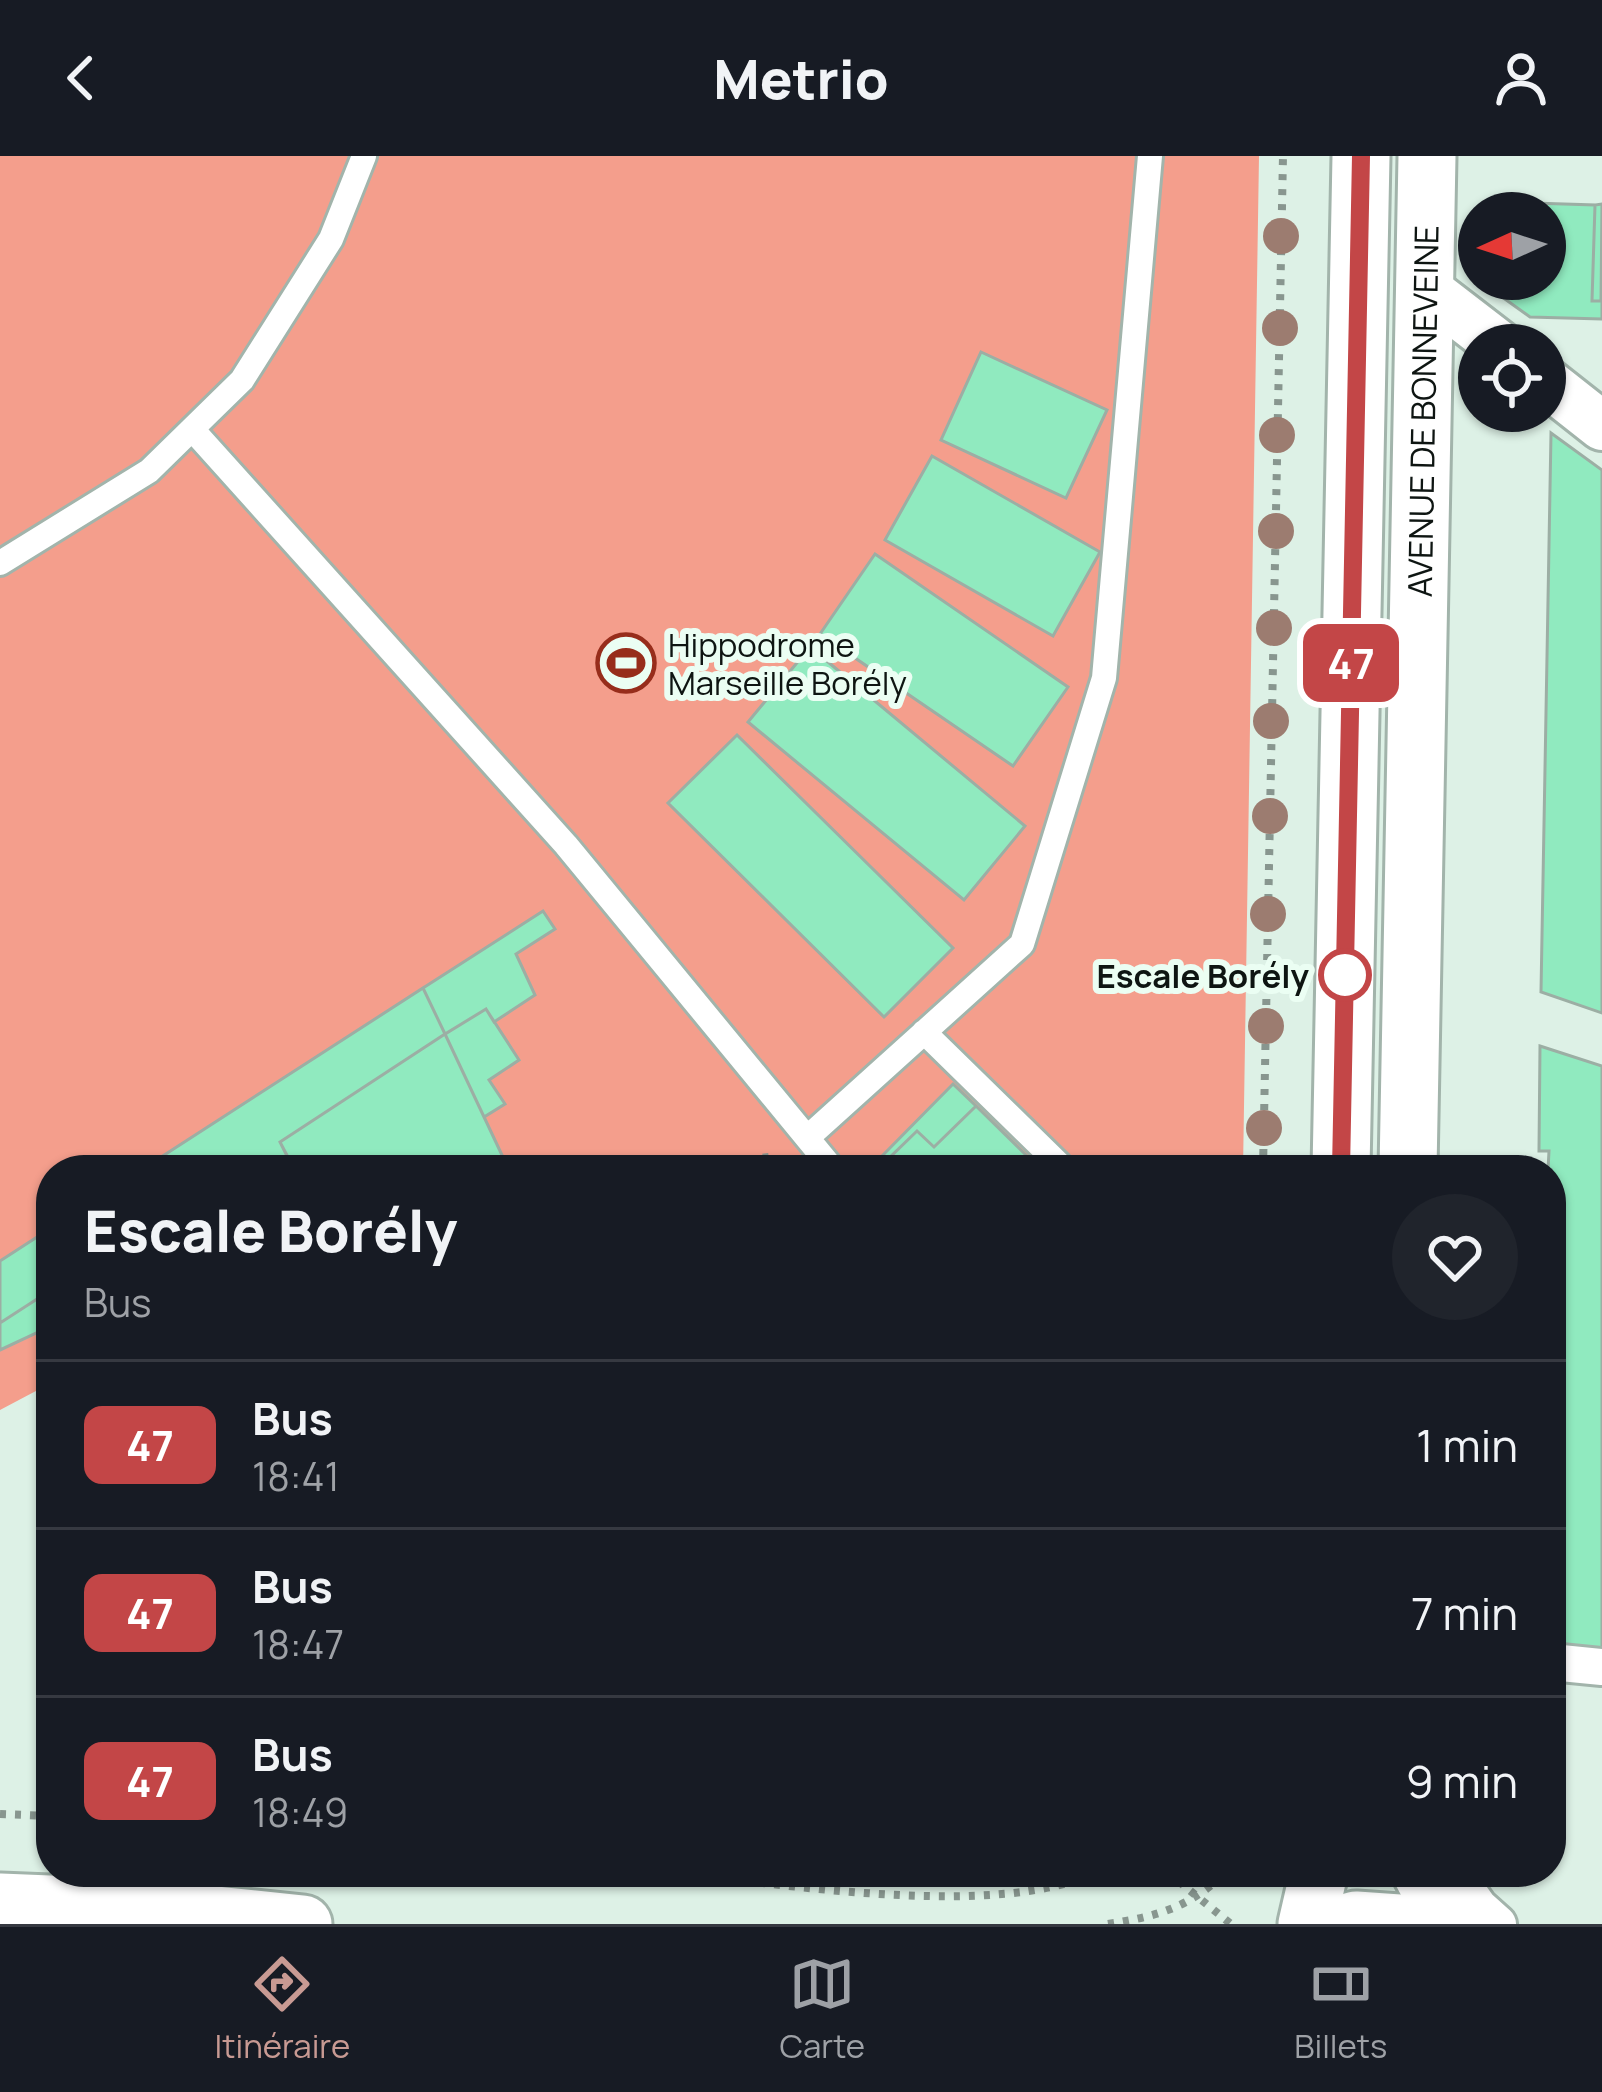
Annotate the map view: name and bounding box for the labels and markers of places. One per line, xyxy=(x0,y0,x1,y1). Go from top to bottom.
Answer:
place label: Hippodrome Marseille Borély xyxy=(668,622,907,705)
sports icon: Hippodrome Marseille Borély xyxy=(595,632,657,694)
marker: Escale Borély xyxy=(1320,950,1370,1000)
place label: Escale Borély xyxy=(1096,953,1310,998)

